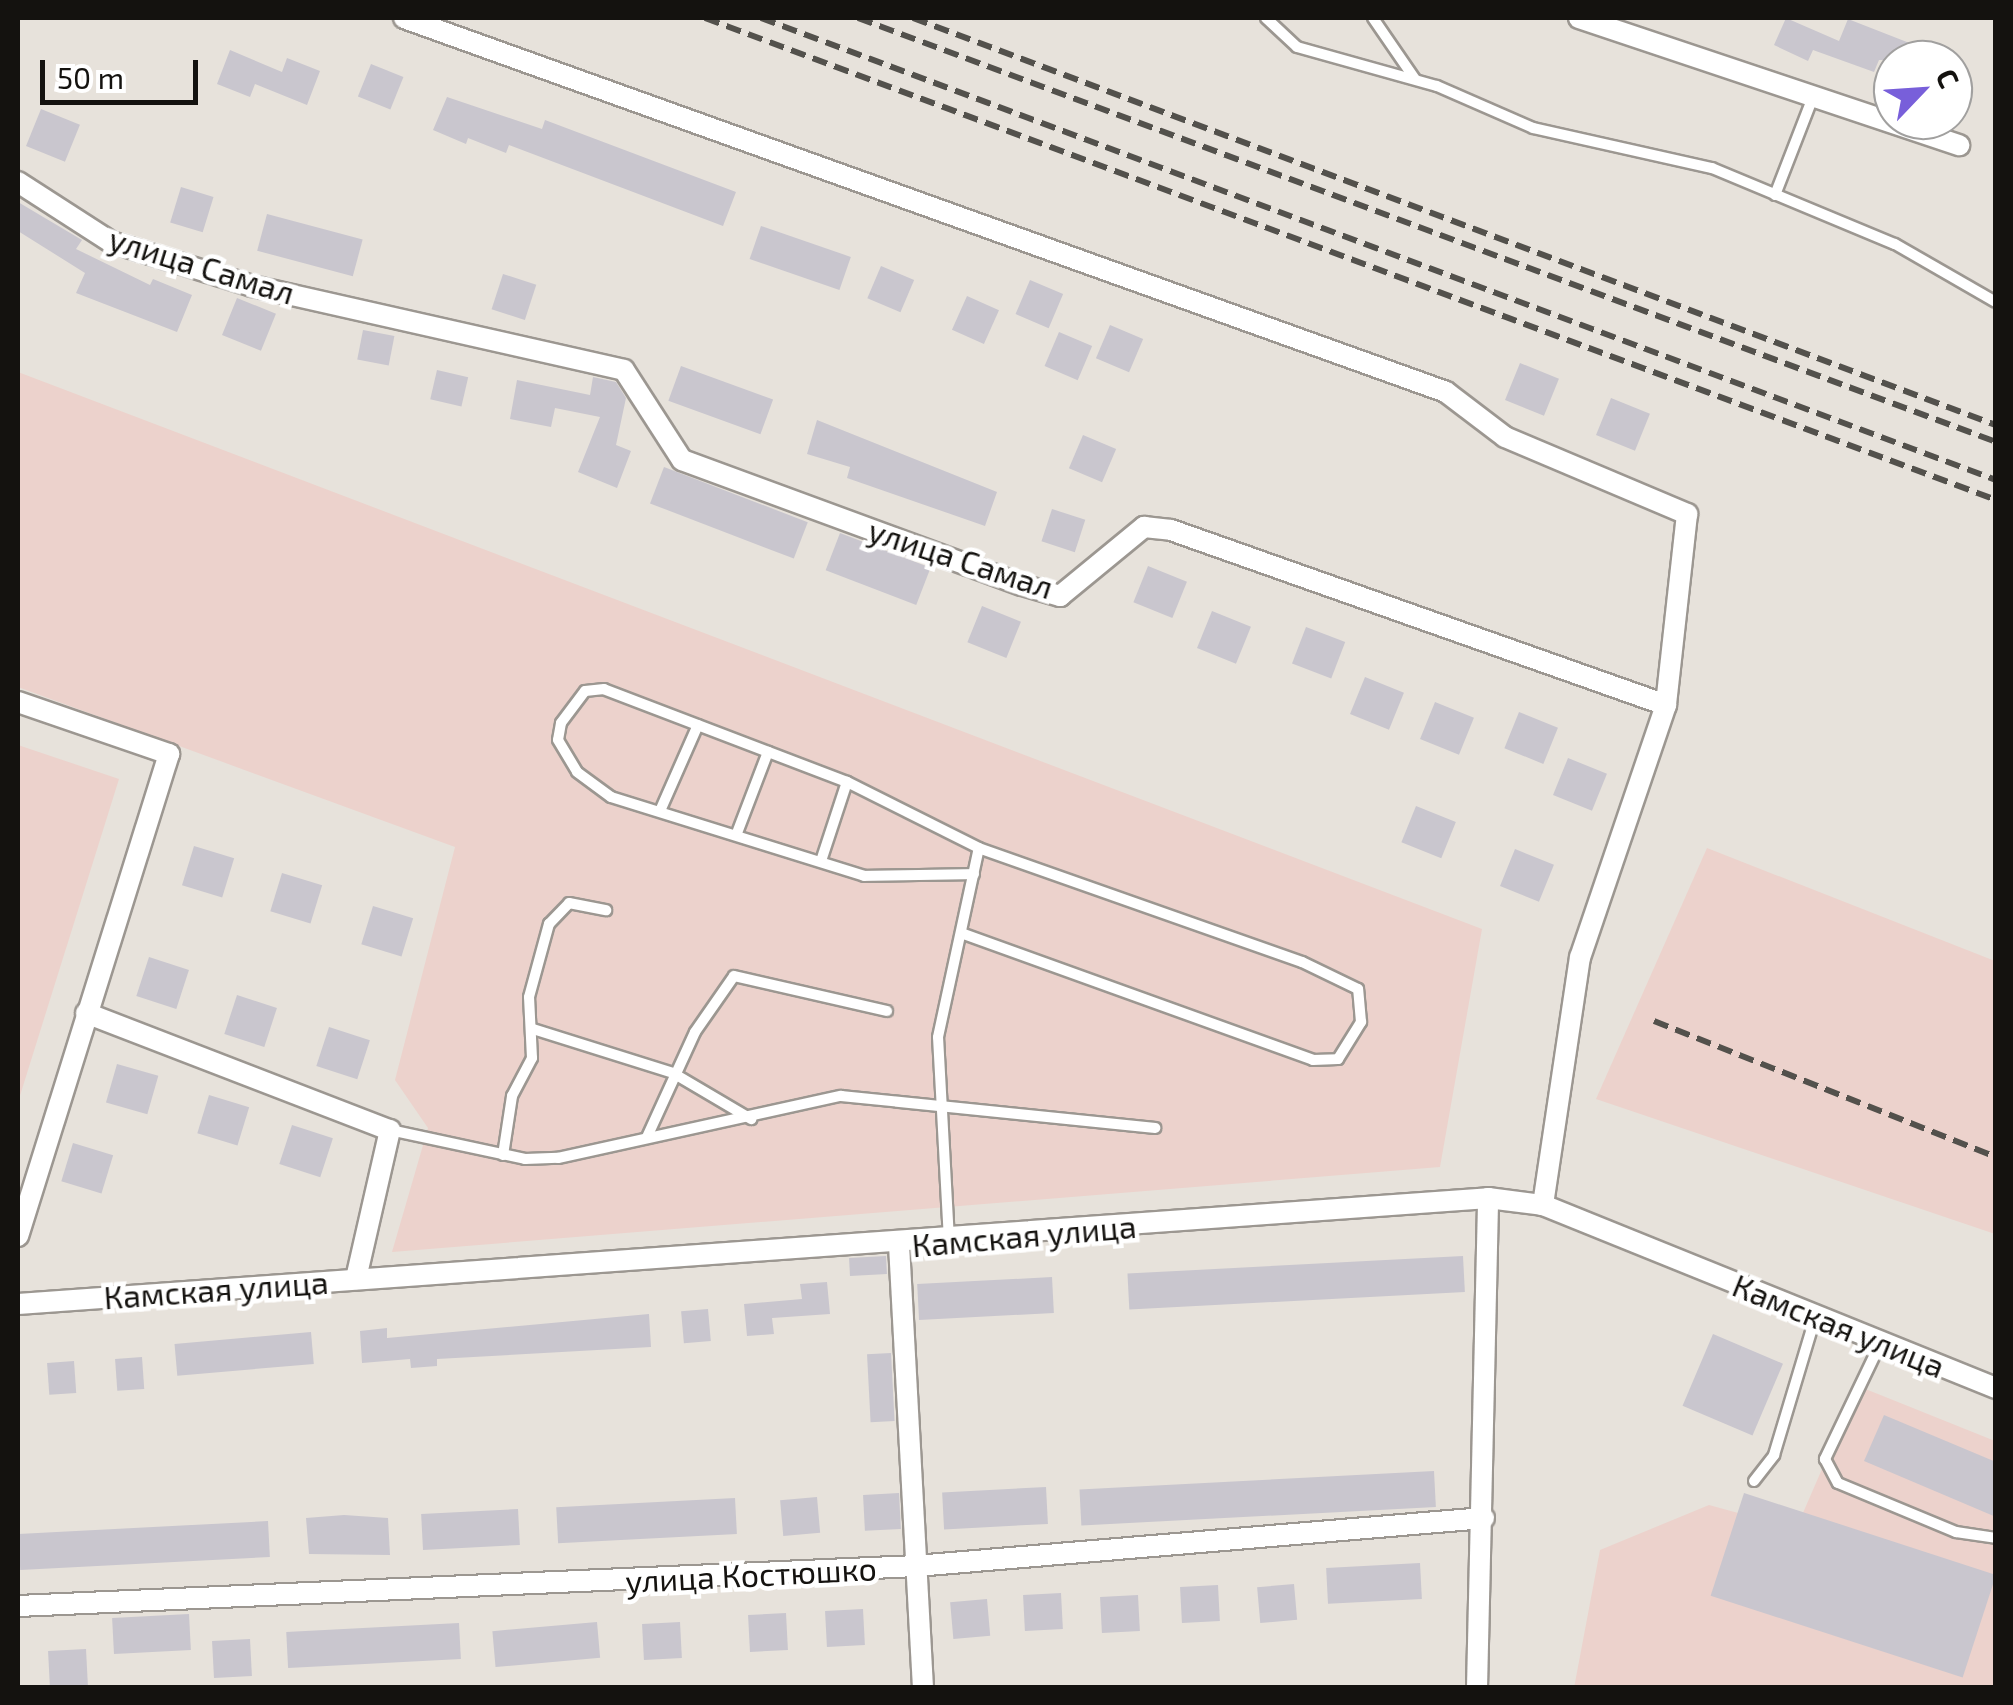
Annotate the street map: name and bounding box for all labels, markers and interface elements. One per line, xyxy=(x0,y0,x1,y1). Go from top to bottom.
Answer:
scale bar xyxy=(45,40,202,102)
north arrow xyxy=(1873,40,1973,140)
text: 50 m xyxy=(57,59,124,95)
text: С xyxy=(1929,64,1967,93)
street label: улица Самал xyxy=(105,219,299,311)
street label: улица Самал xyxy=(864,510,1058,606)
street label: Камская улица xyxy=(910,1206,1138,1264)
street label: Камская улица xyxy=(102,1262,330,1316)
street label: Камская улица xyxy=(1727,1265,1951,1385)
street label: улица Костюшко xyxy=(624,1548,878,1600)

